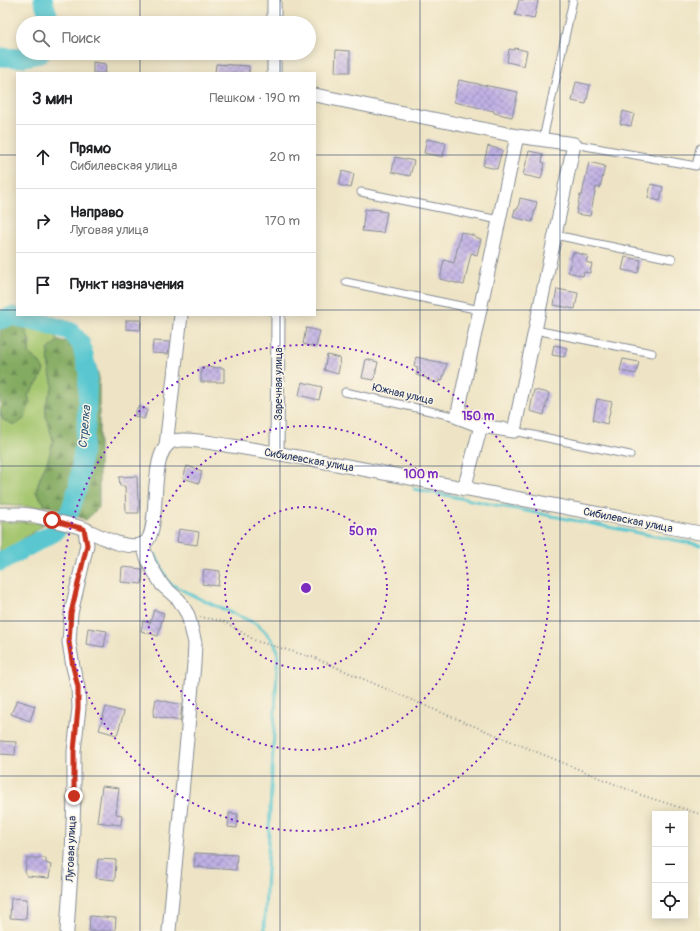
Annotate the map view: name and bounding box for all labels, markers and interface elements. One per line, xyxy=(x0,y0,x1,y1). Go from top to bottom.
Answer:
search box xyxy=(16,16,316,60)
icon: search xyxy=(30,27,52,49)
text: Поиск xyxy=(62,29,101,48)
text: 3 мин xyxy=(32,88,72,109)
text: Пешком · 190 m xyxy=(209,90,300,106)
text: Прямо xyxy=(70,139,111,158)
icon: ahead xyxy=(32,146,54,168)
text: 20 m xyxy=(269,149,300,165)
text: Сибилевская улица xyxy=(70,158,177,174)
text: Направо xyxy=(70,203,124,222)
icon: right xyxy=(32,210,54,232)
text: 170 m xyxy=(265,213,300,229)
text: Луговая улица xyxy=(70,222,149,238)
icon: arrive xyxy=(32,274,54,296)
text: Пункт назначения xyxy=(70,275,184,294)
street label: Заречная улица xyxy=(272,347,285,421)
street label: Южная улица xyxy=(371,381,435,407)
water label: Стрелка xyxy=(76,403,94,449)
text: 150 m xyxy=(462,409,495,424)
street label: Сибилевская улица xyxy=(263,446,355,474)
text: 100 m xyxy=(404,467,439,482)
street label: Сибилевская улица xyxy=(582,505,674,535)
route start xyxy=(43,511,61,529)
text: 50 m xyxy=(349,524,377,539)
centre of rings xyxy=(299,581,313,595)
route end xyxy=(65,787,83,805)
map controls xyxy=(652,811,688,919)
button: + xyxy=(652,811,688,847)
street label: Луговая улица xyxy=(63,816,79,883)
button: − xyxy=(652,847,688,883)
button: locate xyxy=(652,883,688,919)

